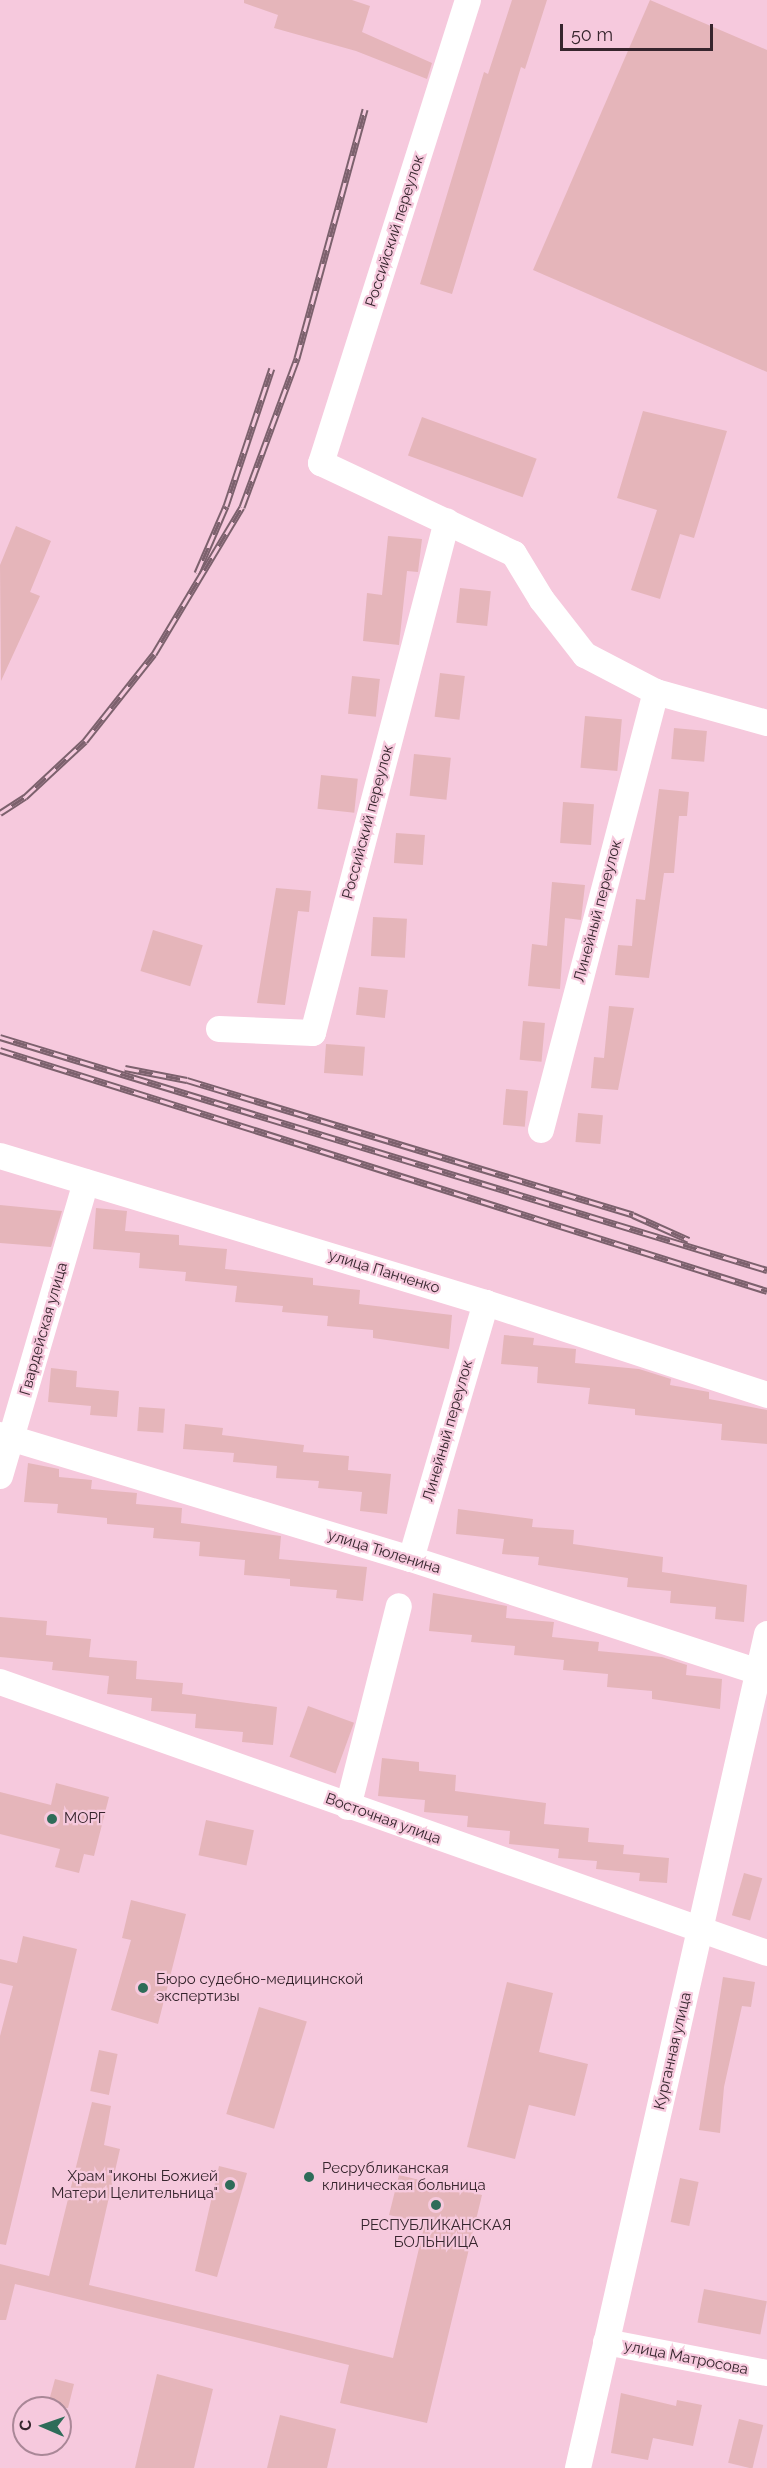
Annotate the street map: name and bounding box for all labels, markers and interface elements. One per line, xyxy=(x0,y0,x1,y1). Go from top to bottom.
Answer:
scale bar xyxy=(563,12,716,50)
text: 50 m xyxy=(571,24,613,45)
street label: Российский переулок xyxy=(362,153,428,309)
street label: Российский переулок xyxy=(339,743,397,901)
street label: Линейный переулок xyxy=(570,838,626,984)
street label: улица Панченко xyxy=(326,1247,442,1297)
street label: Гвардейская улица xyxy=(16,1260,72,1398)
street label: Линейный переулок xyxy=(419,1358,477,1504)
street label: улица Тюленина xyxy=(325,1526,443,1578)
street label: Восточная улица xyxy=(323,1790,443,1848)
place label: МОРГ xyxy=(64,1810,105,1828)
marker: МОРГ xyxy=(45,1812,59,1826)
place label: Бюро судебно-медицинской экспертизы xyxy=(156,1970,363,2005)
marker: Бюро судебно-медицинской экспертизы xyxy=(134,1979,152,1997)
street label: Курганная улица xyxy=(651,1990,695,2112)
place label: Ресрубликанская клиническая больница xyxy=(322,2159,486,2194)
place label: Храм "иконы Божией Матери Целительница" xyxy=(51,2167,218,2202)
marker: Ресрубликанская клиническая больница xyxy=(300,2168,318,2186)
marker: Храм "иконы Божией Матери Целительница" xyxy=(223,2178,237,2192)
marker: РЕСПУБЛИКАНСКАЯ БОЛЬНИЦА xyxy=(427,2196,445,2214)
place label: РЕСПУБЛИКАНСКАЯ БОЛЬНИЦА xyxy=(361,2216,511,2251)
street label: улица Матросова xyxy=(622,2337,750,2379)
north arrow xyxy=(12,2396,72,2456)
text: С xyxy=(16,2420,35,2431)

